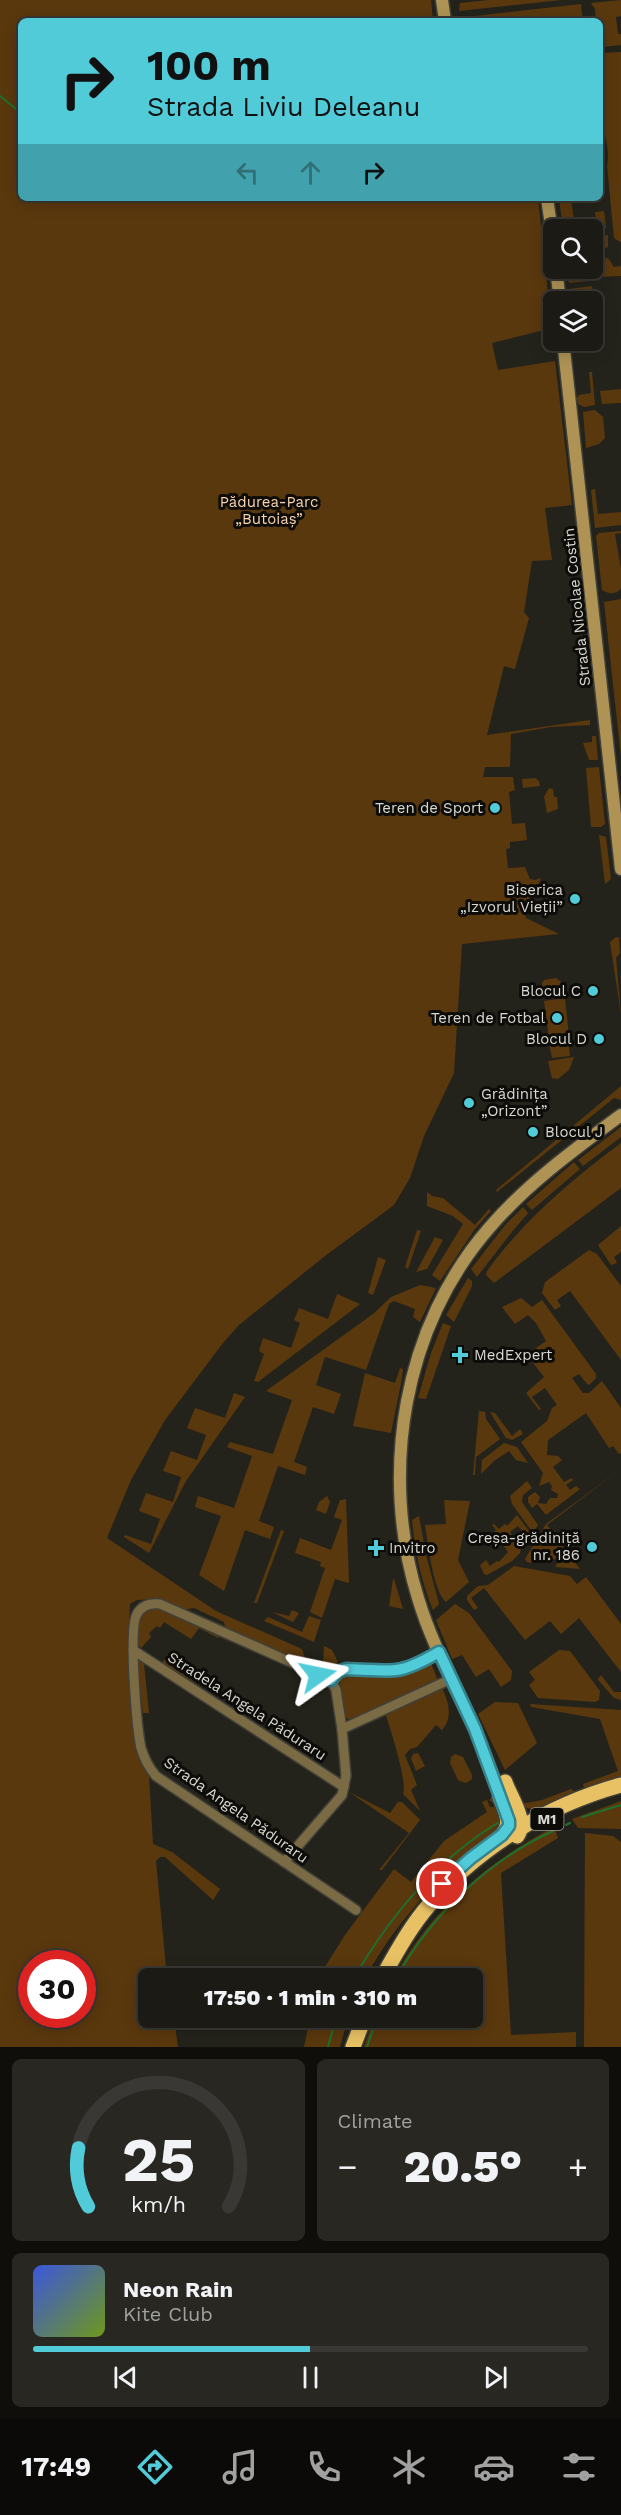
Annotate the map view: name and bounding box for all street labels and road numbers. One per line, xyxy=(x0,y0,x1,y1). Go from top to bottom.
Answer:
street label: Strada Nicolae Costin xyxy=(560,527,594,687)
street label: Stradela Angela Păduraru xyxy=(164,1648,330,1764)
street label: Strada Angela Păduraru xyxy=(160,1753,312,1867)
road number: M1 xyxy=(530,1808,564,1830)

